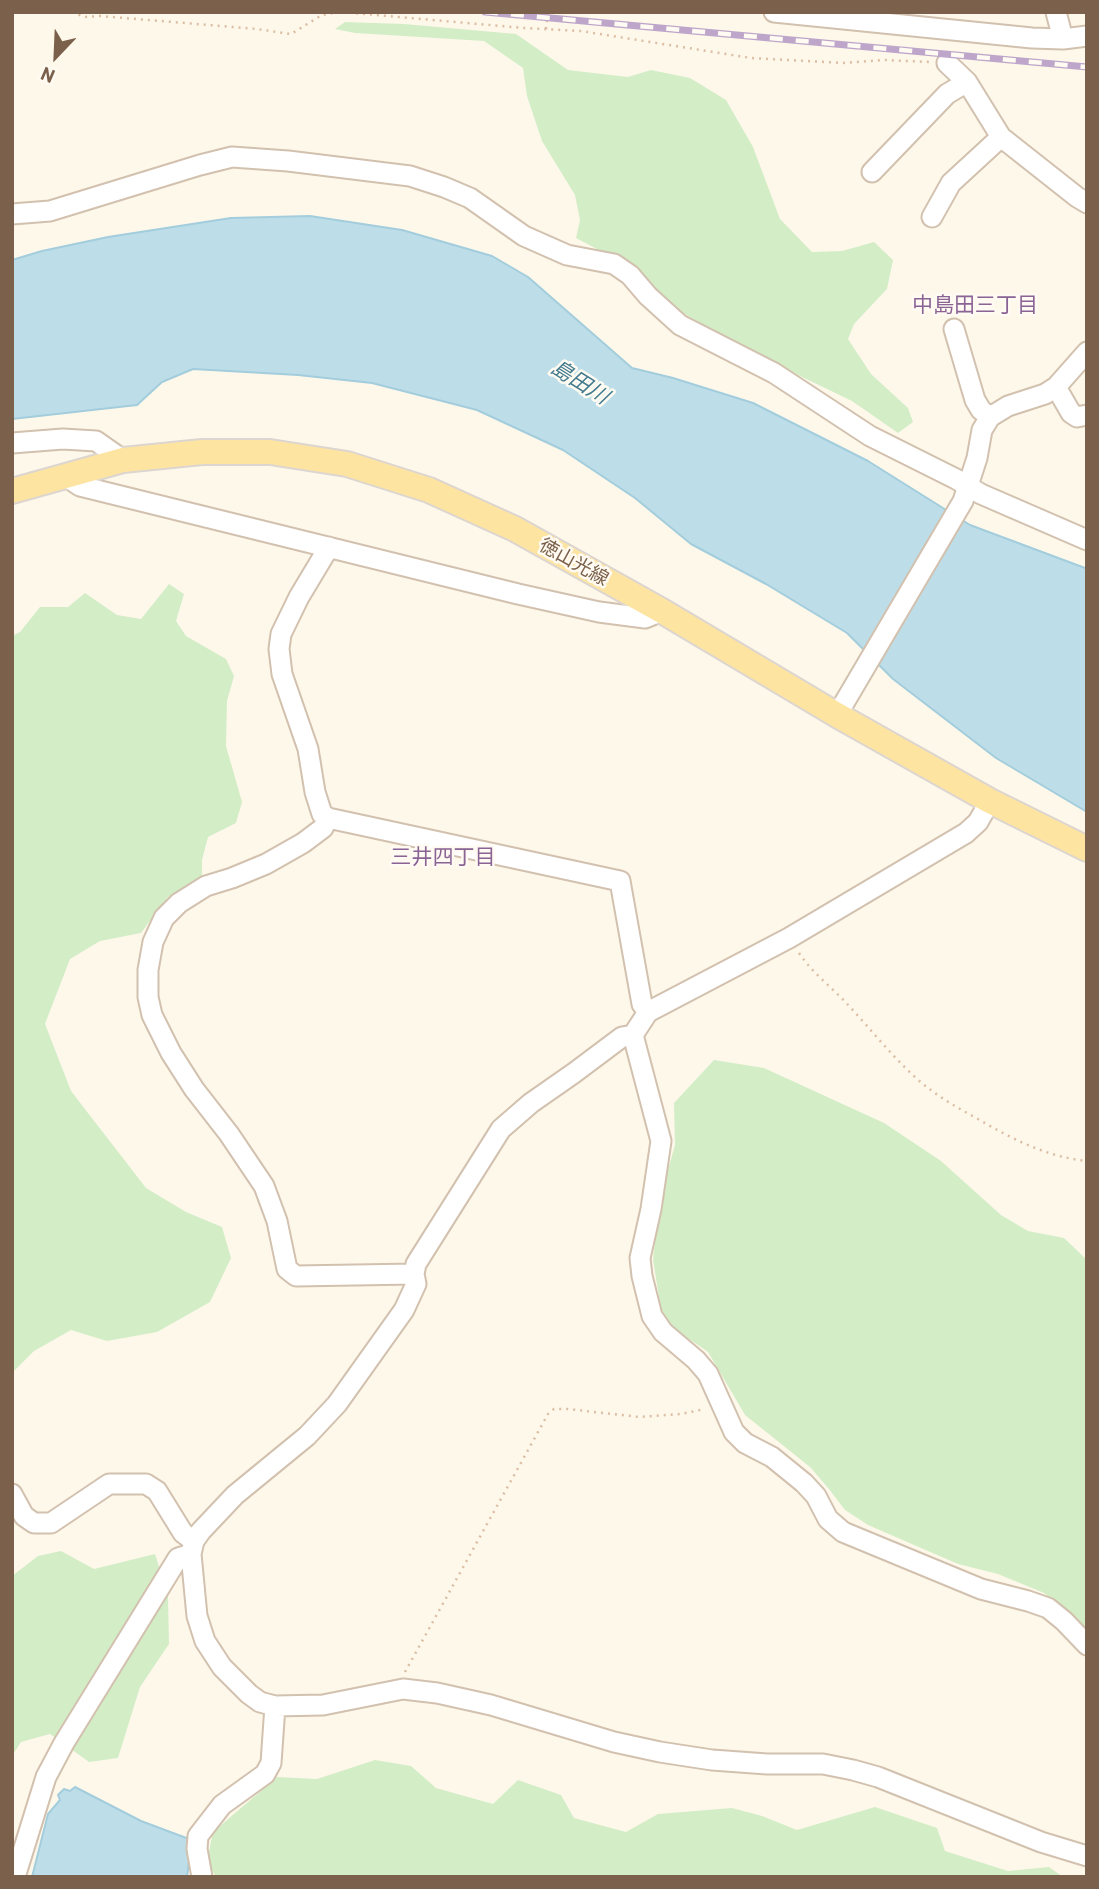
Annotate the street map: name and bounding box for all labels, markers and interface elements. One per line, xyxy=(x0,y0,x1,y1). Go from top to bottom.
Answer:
north arrow xyxy=(21,21,91,91)
text: N xyxy=(37,63,58,89)
district label: 中島田三丁目 xyxy=(912,292,1038,318)
water label: 島田川 xyxy=(547,355,613,409)
street label: 徳山光線 xyxy=(535,534,613,590)
district label: 三井四丁目 xyxy=(391,844,495,870)

